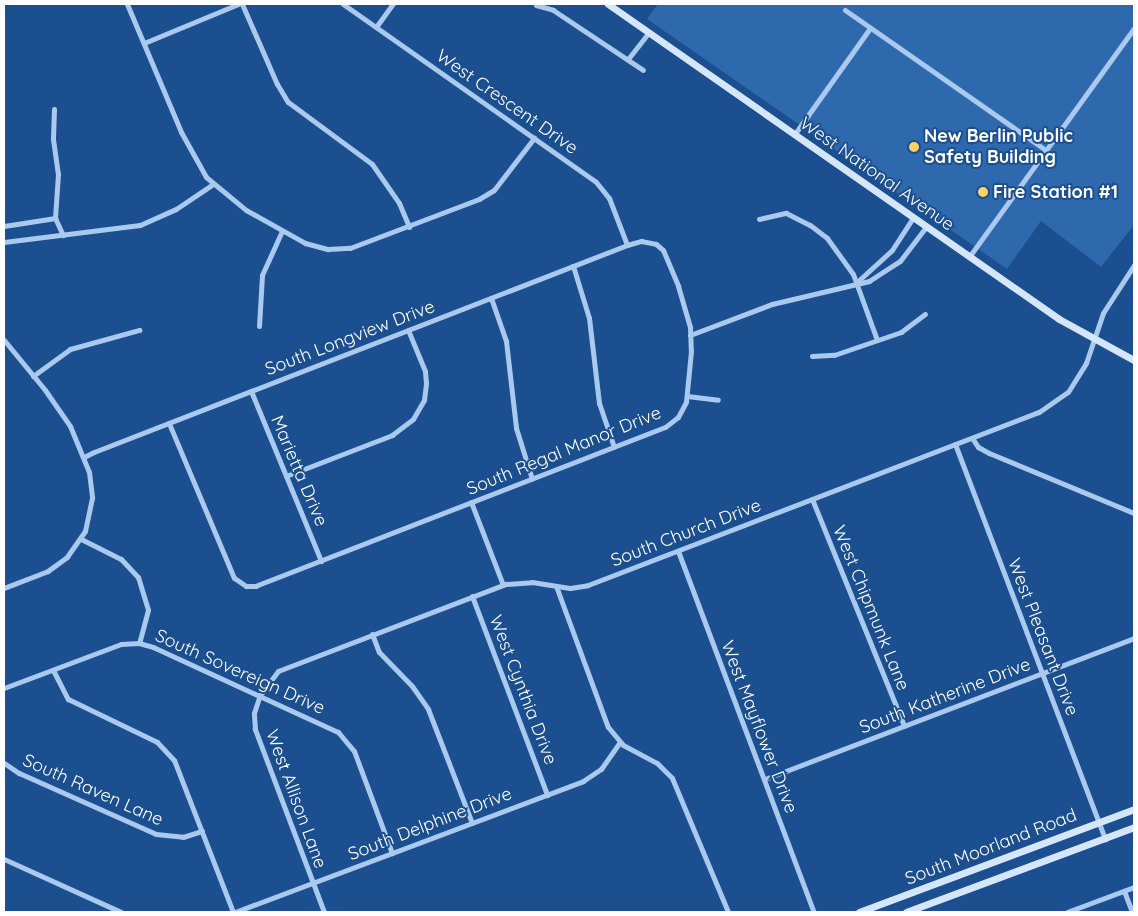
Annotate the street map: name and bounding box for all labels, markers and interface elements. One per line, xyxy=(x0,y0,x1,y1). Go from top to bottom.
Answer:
street label: West Crescent Drive xyxy=(432,45,582,159)
street label: West National Avenue xyxy=(796,113,958,235)
place label: New Berlin Public Safety Building xyxy=(924,126,1073,168)
marker: New Berlin Public Safety Building xyxy=(908,141,920,153)
place label: Fire Station #1 xyxy=(993,181,1118,203)
marker: Fire Station #1 xyxy=(977,186,989,198)
street label: South Longview Drive xyxy=(262,296,438,380)
street label: South Regal Manor Drive xyxy=(464,402,664,500)
street label: Marietta Drive xyxy=(266,412,332,530)
street label: South Church Drive xyxy=(608,494,764,572)
street label: West Chipmunk Lane xyxy=(828,522,914,694)
street label: West Pleasant Drive xyxy=(1003,555,1083,719)
street label: West Cynthia Drive xyxy=(485,612,561,768)
street label: South Sovereign Drive xyxy=(152,625,328,719)
street label: West Mayflower Drive xyxy=(716,638,802,816)
street label: South Katherine Drive xyxy=(856,653,1034,739)
street label: West Allison Lane xyxy=(261,727,331,871)
street label: South Raven Lane xyxy=(20,749,166,831)
street label: South Delphine Drive xyxy=(345,783,515,865)
street label: South Moorland Road xyxy=(902,804,1080,890)

